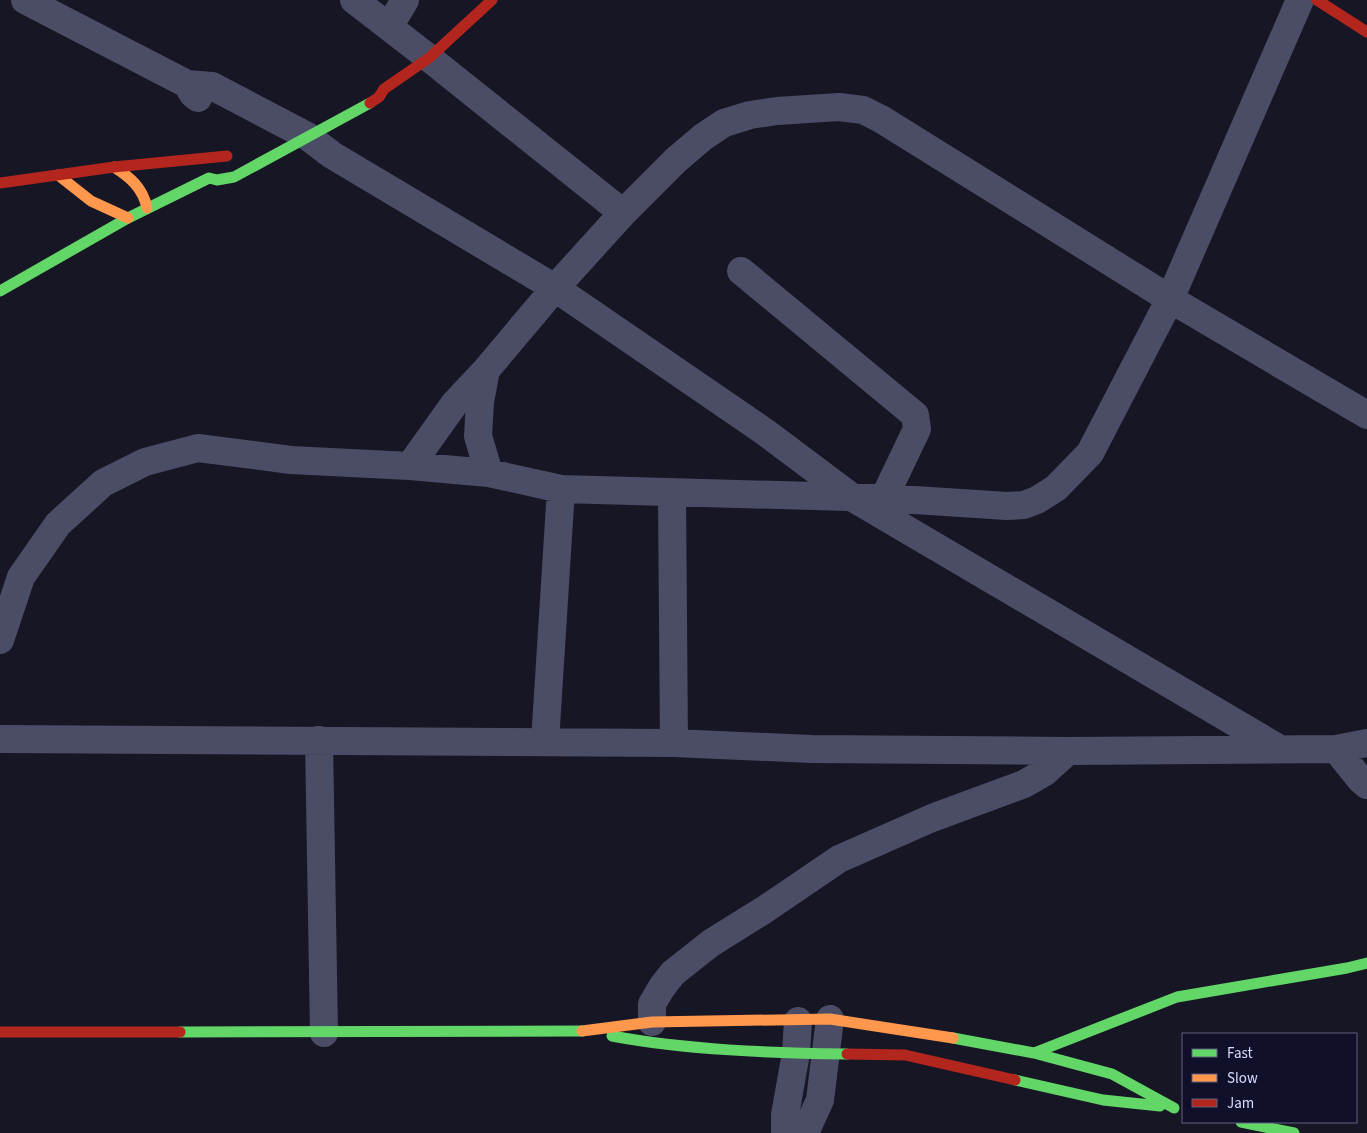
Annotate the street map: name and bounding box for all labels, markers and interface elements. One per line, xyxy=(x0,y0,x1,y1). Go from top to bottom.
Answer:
legend xyxy=(1182,1033,1357,1123)
text: Fast xyxy=(1227,1043,1253,1064)
text: Slow xyxy=(1227,1068,1258,1089)
text: Jam xyxy=(1227,1093,1254,1114)

